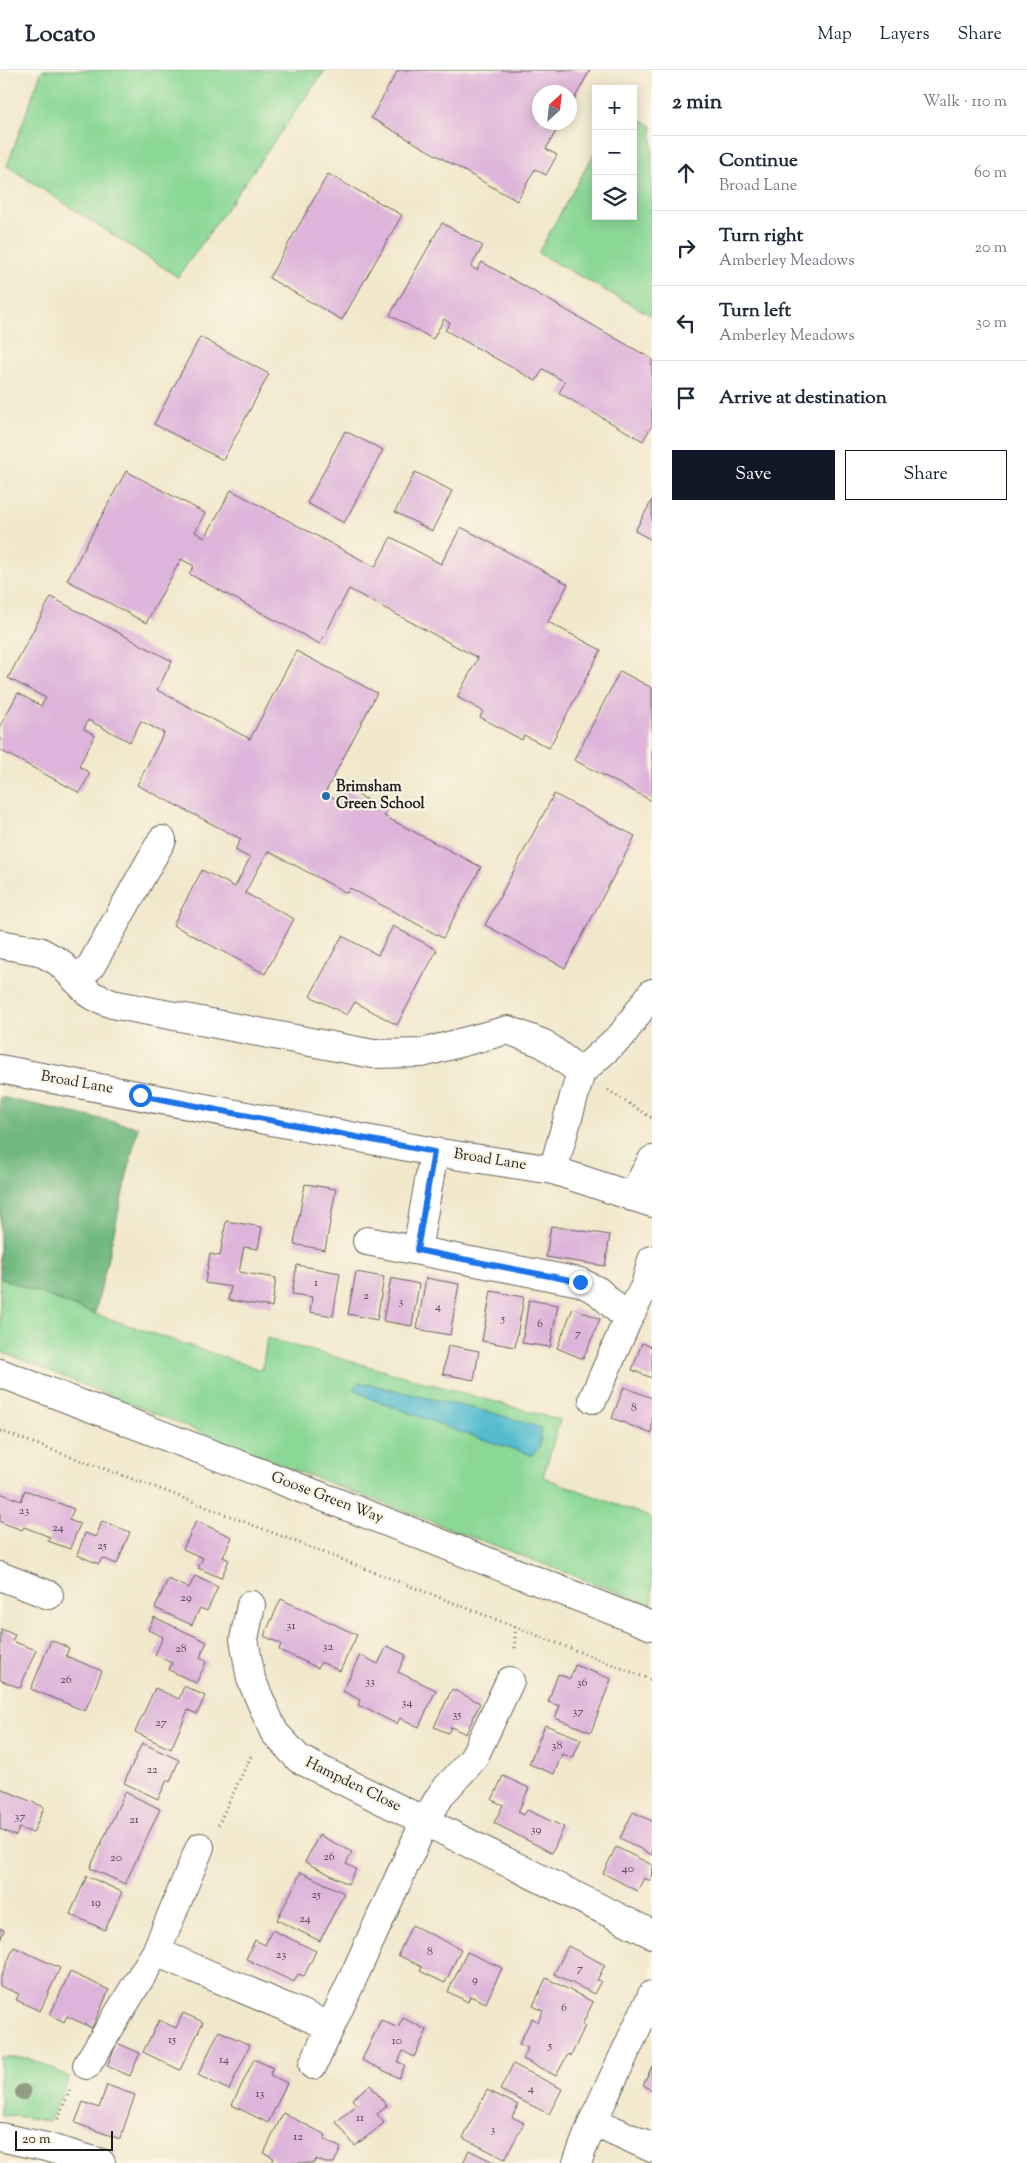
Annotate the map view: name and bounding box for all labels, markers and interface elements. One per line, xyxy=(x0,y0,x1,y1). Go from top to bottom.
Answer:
text: Locato xyxy=(25,18,96,52)
text: Map xyxy=(817,22,852,48)
text: Layers xyxy=(880,22,930,48)
text: Share xyxy=(958,22,1002,48)
north arrow xyxy=(532,85,577,130)
map controls xyxy=(592,85,637,220)
button: + xyxy=(592,85,637,130)
text: 2 min xyxy=(672,88,722,118)
text: Walk · 110 m xyxy=(923,91,1007,114)
button: − xyxy=(592,130,637,175)
text: Continue xyxy=(719,148,798,175)
icon: ahead xyxy=(672,159,700,187)
text: 60 m xyxy=(974,162,1007,185)
button: layers xyxy=(592,175,637,220)
text: Broad Lane xyxy=(719,175,797,198)
text: Turn right xyxy=(719,223,803,250)
icon: right xyxy=(672,234,700,262)
text: 20 m xyxy=(974,237,1007,260)
text: Amberley Meadows xyxy=(719,250,855,273)
text: Turn left xyxy=(719,298,791,325)
icon: left xyxy=(672,309,700,337)
text: 30 m xyxy=(976,312,1007,335)
text: Amberley Meadows xyxy=(719,325,855,348)
icon: arrive xyxy=(672,384,700,412)
text: Arrive at destination xyxy=(719,385,887,412)
button: Save xyxy=(672,450,835,500)
button: Share xyxy=(845,450,1007,500)
place label: Brimsham Green School xyxy=(336,777,426,815)
marker: Brimsham Green School xyxy=(320,790,332,802)
street label: Broad Lane xyxy=(39,1066,115,1100)
route start xyxy=(129,1084,152,1107)
street label: Broad Lane xyxy=(452,1144,528,1176)
route end xyxy=(569,1271,592,1294)
house number: 1 xyxy=(314,1274,318,1292)
house number: 2 xyxy=(363,1287,369,1305)
house number: 3 xyxy=(399,1293,404,1311)
house number: 4 xyxy=(435,1298,441,1316)
house number: 5 xyxy=(500,1310,505,1328)
house number: 6 xyxy=(537,1315,543,1333)
house number: 7 xyxy=(575,1325,581,1343)
house number: 8 xyxy=(631,1399,637,1417)
street label: Goose Green Way xyxy=(268,1467,387,1529)
house number: 23 xyxy=(19,1502,29,1520)
house number: 24 xyxy=(52,1519,64,1537)
house number: 25 xyxy=(97,1537,107,1555)
house number: 29 xyxy=(180,1589,192,1607)
house number: 31 xyxy=(287,1617,295,1635)
house number: 32 xyxy=(323,1638,334,1656)
house number: 28 xyxy=(175,1640,187,1658)
house number: 26 xyxy=(60,1671,72,1689)
house number: 33 xyxy=(365,1673,375,1691)
house number: 36 xyxy=(577,1674,587,1692)
house number: 34 xyxy=(402,1694,412,1712)
house number: 37 xyxy=(573,1703,583,1721)
house number: 35 xyxy=(453,1706,461,1724)
house number: 27 xyxy=(155,1714,167,1732)
house number: 38 xyxy=(552,1737,562,1755)
street label: Hampden Close xyxy=(302,1753,404,1817)
house number: 22 xyxy=(146,1761,158,1779)
house number: 37 xyxy=(15,1808,25,1826)
house number: 21 xyxy=(129,1811,139,1829)
house number: 39 xyxy=(531,1821,541,1839)
house number: 26 xyxy=(323,1848,335,1866)
house number: 20 xyxy=(110,1849,122,1867)
house number: 40 xyxy=(622,1860,634,1878)
house number: 25 xyxy=(311,1886,321,1904)
house number: 19 xyxy=(91,1894,101,1912)
house number: 24 xyxy=(299,1910,311,1928)
house number: 8 xyxy=(427,1943,433,1961)
house number: 23 xyxy=(276,1946,286,1964)
house number: 7 xyxy=(577,1960,583,1978)
house number: 9 xyxy=(472,1971,478,1989)
house number: 6 xyxy=(561,1999,567,2017)
house number: 15 xyxy=(168,2031,176,2049)
house number: 10 xyxy=(392,2032,402,2050)
house number: 5 xyxy=(547,2037,552,2055)
house number: 14 xyxy=(219,2051,229,2069)
house number: 4 xyxy=(528,2080,534,2098)
house number: 13 xyxy=(256,2085,265,2103)
house number: 11 xyxy=(356,2109,364,2127)
house number: 3 xyxy=(491,2121,496,2139)
scale bar xyxy=(15,2128,112,2151)
house number: 12 xyxy=(293,2128,303,2146)
text: 20 m xyxy=(22,2130,51,2150)

